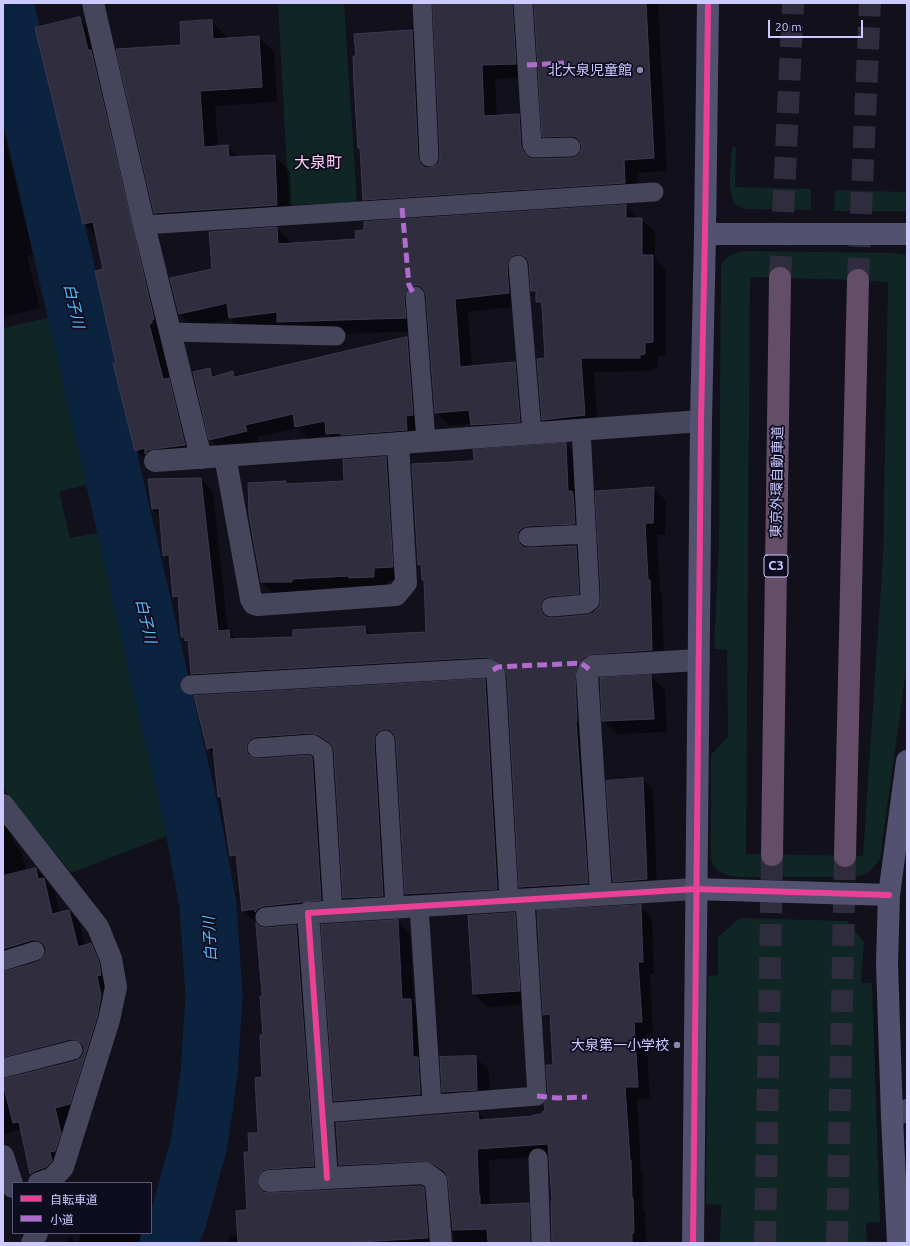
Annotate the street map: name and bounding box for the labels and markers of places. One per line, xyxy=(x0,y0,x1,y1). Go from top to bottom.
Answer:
place label: 北大泉児童館 xyxy=(548,62,632,78)
marker: 北大泉児童館 xyxy=(635,65,645,75)
place label: 大泉第一小学校 xyxy=(571,1037,669,1053)
marker: 大泉第一小学校 xyxy=(672,1040,682,1050)

